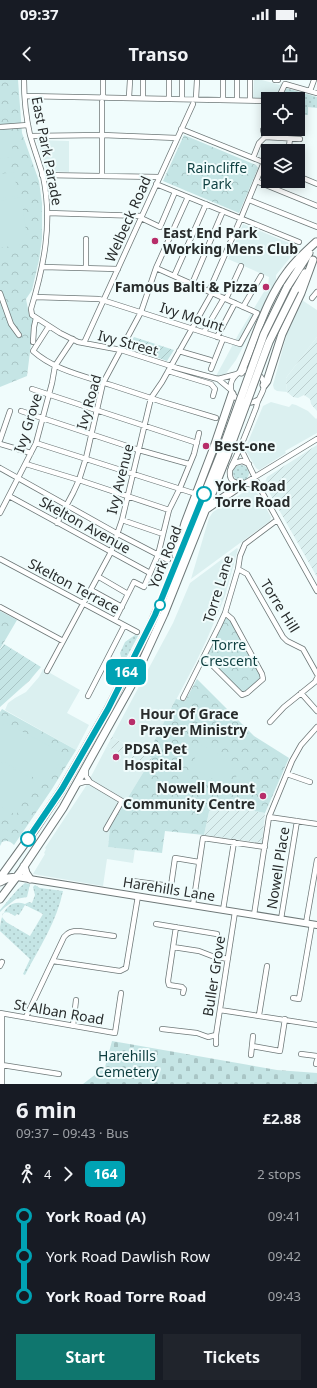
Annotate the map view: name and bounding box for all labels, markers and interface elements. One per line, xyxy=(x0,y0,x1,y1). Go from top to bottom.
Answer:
text: 09:37 xyxy=(20,4,59,24)
text: Transo xyxy=(129,42,188,66)
icon: back xyxy=(16,43,38,65)
icon: share xyxy=(279,43,301,65)
map controls xyxy=(261,92,305,188)
button: locate xyxy=(261,92,305,136)
street label: East Park Parade xyxy=(28,95,67,207)
button: layers xyxy=(261,144,305,188)
park label: Raincliffe Park xyxy=(187,158,247,193)
street label: Welbeck Road xyxy=(100,173,155,265)
place label: East End Park Working Mens Club xyxy=(163,223,298,258)
marker: East End Park Working Mens Club xyxy=(150,236,160,246)
place label: Famous Balti & Pizza xyxy=(115,277,258,296)
marker: Famous Balti & Pizza xyxy=(261,282,271,292)
street label: Ivy Mount xyxy=(158,297,227,336)
street label: Ivy Street xyxy=(96,325,160,360)
street label: Ivy Road xyxy=(72,372,105,432)
street label: Ivy Grove xyxy=(9,391,46,455)
place label: Best-one xyxy=(214,436,275,455)
marker: Best-one xyxy=(201,441,211,451)
street label: Ivy Avenue xyxy=(102,442,137,516)
place label: York Road Torre Road xyxy=(215,476,290,511)
marker: York Road Torre Road xyxy=(196,486,212,502)
street label: Skelton Avenue xyxy=(36,492,134,558)
street label: York Road xyxy=(143,523,186,591)
street label: Skelton Terrace xyxy=(25,553,123,618)
street label: Torre Lane xyxy=(198,553,237,625)
street label: Torre Hill xyxy=(257,576,304,636)
unlabelled marker xyxy=(154,599,166,611)
park label: Torre Crescent xyxy=(200,635,258,670)
line badge: 164 xyxy=(103,659,149,685)
text: 164 xyxy=(114,662,138,681)
place label: Hour Of Grace Prayer Ministry xyxy=(140,704,247,739)
marker: Hour Of Grace Prayer Ministry xyxy=(127,717,137,727)
place label: PDSA Pet Hospital xyxy=(124,739,187,774)
marker: PDSA Pet Hospital xyxy=(111,752,121,762)
place label: Nowell Mount Community Centre xyxy=(123,778,255,813)
marker: Nowell Mount Community Centre xyxy=(258,791,268,801)
street label: Nowell Place xyxy=(262,825,293,910)
unlabelled marker xyxy=(20,831,36,847)
street label: Harehills Lane xyxy=(122,872,217,905)
street label: Buller Grove xyxy=(198,934,229,1018)
street label: St Alban Road xyxy=(12,994,106,1029)
park label: Harehills Cemetery xyxy=(95,1046,160,1081)
text: 6 min xyxy=(16,1094,77,1124)
text: £2.88 xyxy=(262,1108,301,1128)
text: 09:37 – 09:43 · Bus xyxy=(16,1124,129,1142)
icon: walk xyxy=(16,1163,38,1185)
icon: forward xyxy=(57,1163,79,1185)
text: 164 xyxy=(93,1164,117,1183)
text: 4 xyxy=(44,1165,51,1183)
text: 2 stops xyxy=(257,1165,301,1183)
text: York Road (A) xyxy=(46,1206,146,1226)
text: 09:41 xyxy=(268,1207,301,1225)
text: York Road Dawlish Row xyxy=(46,1246,210,1266)
text: 09:42 xyxy=(268,1247,301,1265)
text: York Road Torre Road xyxy=(46,1286,206,1306)
text: 09:43 xyxy=(268,1287,301,1305)
button: Start xyxy=(16,1334,155,1380)
button: Tickets xyxy=(163,1334,301,1380)

